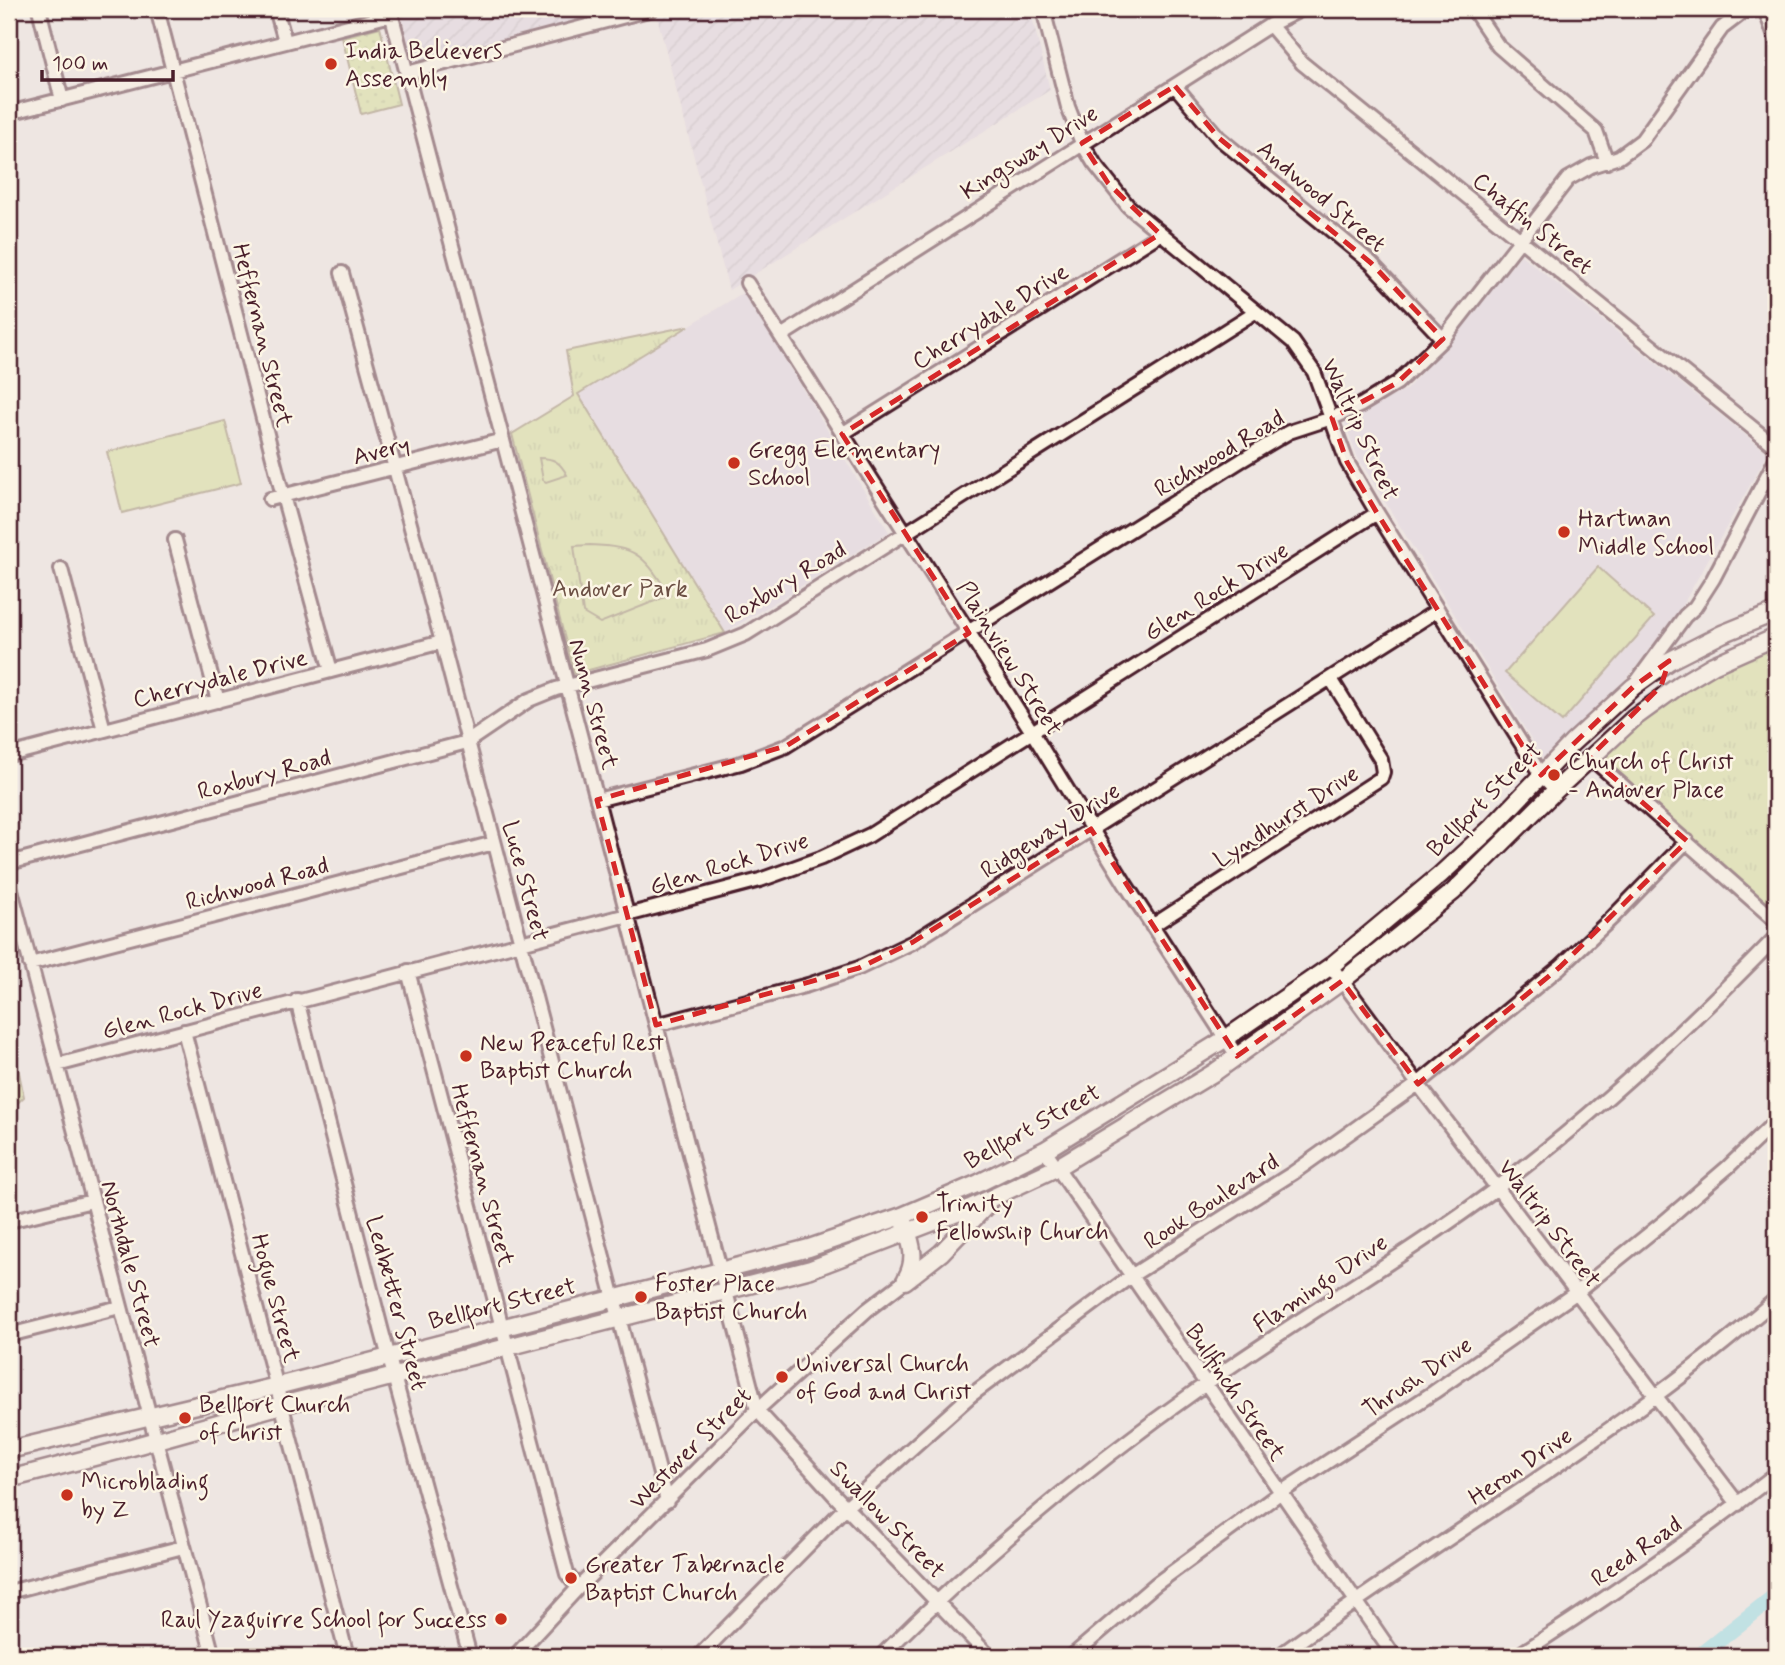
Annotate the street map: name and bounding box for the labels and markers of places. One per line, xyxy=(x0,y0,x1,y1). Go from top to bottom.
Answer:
place label: India Believers Assembly xyxy=(345,36,502,95)
marker: India Believers Assembly xyxy=(323,56,339,72)
place label: Gregg Elementary School xyxy=(748,435,940,494)
marker: Gregg Elementary School xyxy=(726,455,742,471)
place label: Hartman Middle School xyxy=(1578,504,1714,563)
marker: Hartman Middle School xyxy=(1556,524,1572,540)
place label: Church of Christ - Andover Place xyxy=(1568,747,1734,806)
marker: Church of Christ - Andover Place xyxy=(1546,767,1562,783)
place label: New Peaceful Rest Baptist Church xyxy=(480,1028,664,1087)
marker: New Peaceful Rest Baptist Church xyxy=(458,1048,474,1064)
place label: Trinity Fellowship Church xyxy=(936,1189,1109,1248)
marker: Trinity Fellowship Church xyxy=(914,1209,930,1225)
place label: Foster Place Baptist Church xyxy=(655,1269,808,1328)
marker: Foster Place Baptist Church xyxy=(633,1289,649,1305)
place label: Universal Church of God and Christ xyxy=(796,1349,972,1408)
marker: Universal Church of God and Christ xyxy=(774,1369,790,1385)
place label: Bellfort Church of Christ xyxy=(199,1390,350,1449)
marker: Bellfort Church of Christ xyxy=(177,1410,193,1426)
place label: Microblading by Z xyxy=(81,1467,209,1526)
marker: Microblading by Z xyxy=(59,1487,75,1503)
place label: Greater Tabernacle Baptist Church xyxy=(585,1550,785,1609)
marker: Greater Tabernacle Baptist Church xyxy=(563,1570,579,1586)
place label: Raul Yzaguirre School for Success xyxy=(161,1605,487,1639)
marker: Raul Yzaguirre School for Success xyxy=(493,1611,509,1627)

